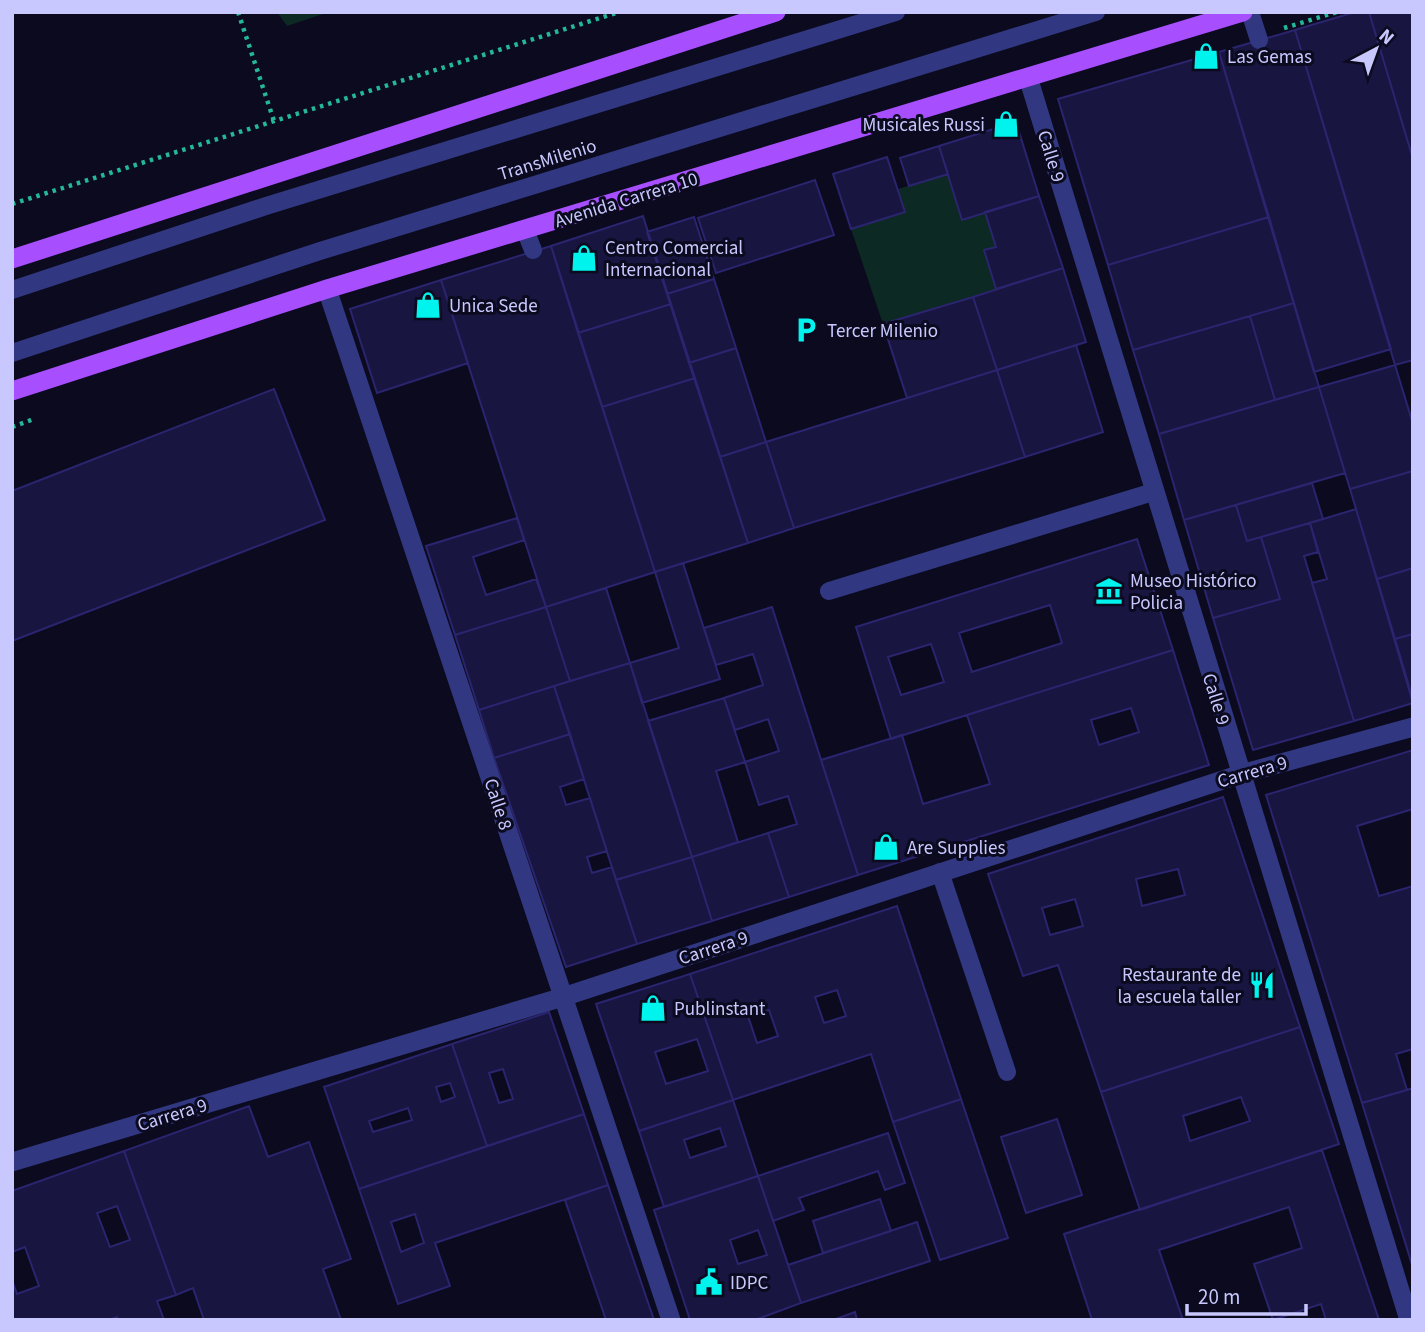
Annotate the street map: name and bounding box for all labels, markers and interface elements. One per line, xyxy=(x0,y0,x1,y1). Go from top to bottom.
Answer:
north arrow xyxy=(1341,14,1411,84)
text: N xyxy=(1373,23,1400,52)
shop icon: Las Gemas xyxy=(1191,41,1221,71)
place label: Las Gemas xyxy=(1227,44,1312,71)
shop icon: Musicales Russi xyxy=(991,109,1021,139)
place label: Musicales Russi xyxy=(862,112,985,139)
street label: Calle 9 xyxy=(1030,127,1071,186)
street label: TransMilenio xyxy=(495,133,600,188)
street label: Avenida Carrera 10 xyxy=(551,166,701,235)
place label: Centro Comercial Internacional xyxy=(605,235,743,284)
shop icon: Centro Comercial Internacional xyxy=(569,243,599,273)
shop icon: Unica Sede xyxy=(413,290,443,320)
place label: Unica Sede xyxy=(449,293,538,320)
parking icon: Tercer Milenio xyxy=(791,315,821,345)
place label: Tercer Milenio xyxy=(827,318,938,345)
place label: Museo Histórico Policia xyxy=(1130,568,1257,617)
museum icon: Museo Histórico Policia xyxy=(1094,576,1124,606)
street label: Calle 9 xyxy=(1195,670,1236,729)
street label: Carrera 9 xyxy=(1214,750,1291,795)
street label: Calle 8 xyxy=(477,775,519,834)
shop icon: Are Supplies xyxy=(871,832,901,862)
place label: Are Supplies xyxy=(907,835,1005,862)
street label: Carrera 9 xyxy=(675,924,752,972)
place label: Restaurante de la escuela taller xyxy=(1117,962,1241,1011)
restaurant icon: Restaurante de la escuela taller xyxy=(1247,970,1277,1000)
shop icon: Publinstant xyxy=(638,993,668,1023)
place label: Publinstant xyxy=(674,996,766,1023)
street label: Carrera 9 xyxy=(134,1092,211,1139)
public building icon: IDPC xyxy=(694,1267,724,1297)
place label: IDPC xyxy=(730,1270,768,1297)
scale bar xyxy=(1187,1272,1306,1316)
text: 20 m xyxy=(1198,1282,1240,1312)

